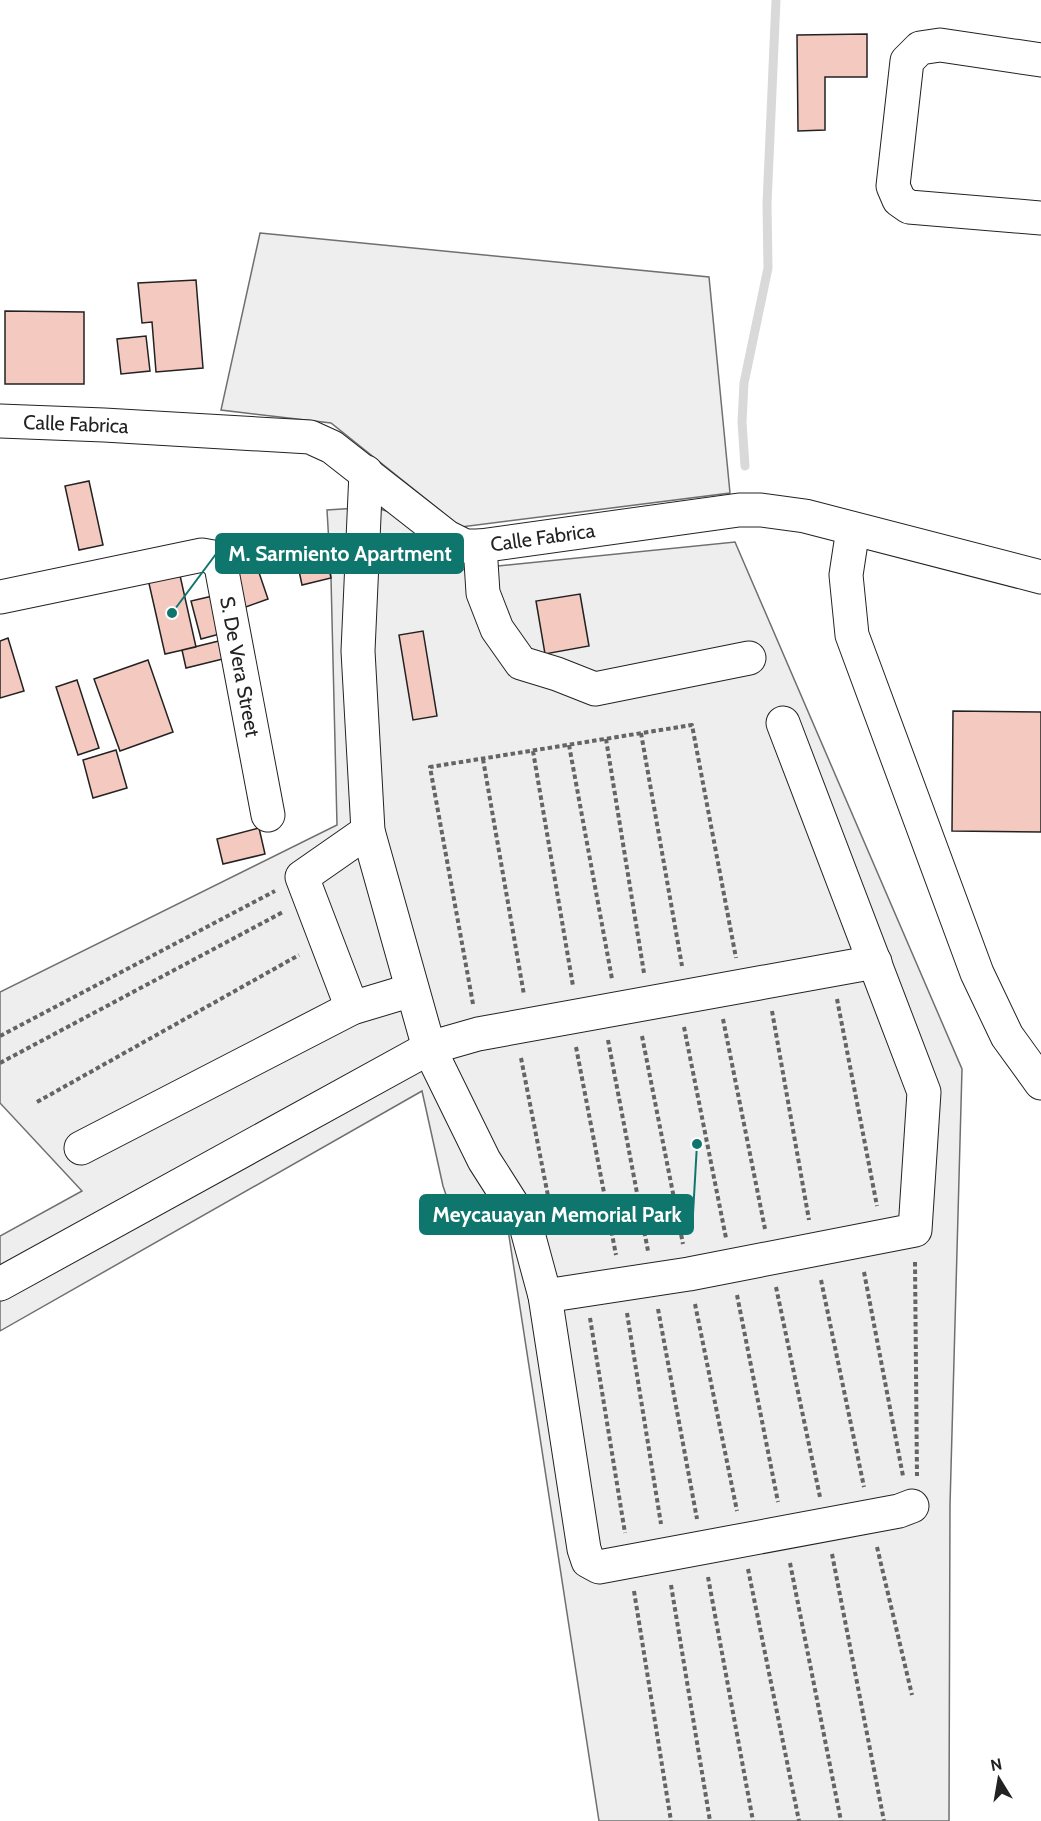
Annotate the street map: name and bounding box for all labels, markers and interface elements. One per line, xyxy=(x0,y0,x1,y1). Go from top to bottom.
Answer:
street label: Calle Fabrica xyxy=(23,410,130,438)
street label: Calle Fabrica xyxy=(489,518,597,556)
callout: M. Sarmiento Apartment xyxy=(216,534,463,573)
text: M. Sarmiento Apartment xyxy=(228,541,452,566)
street label: S. De Vera Street xyxy=(215,594,265,739)
callout: Meycauayan Memorial Park xyxy=(420,1195,693,1234)
text: Meycauayan Memorial Park xyxy=(432,1202,682,1227)
north arrow xyxy=(969,1749,1029,1809)
text: N xyxy=(989,1754,1004,1775)

